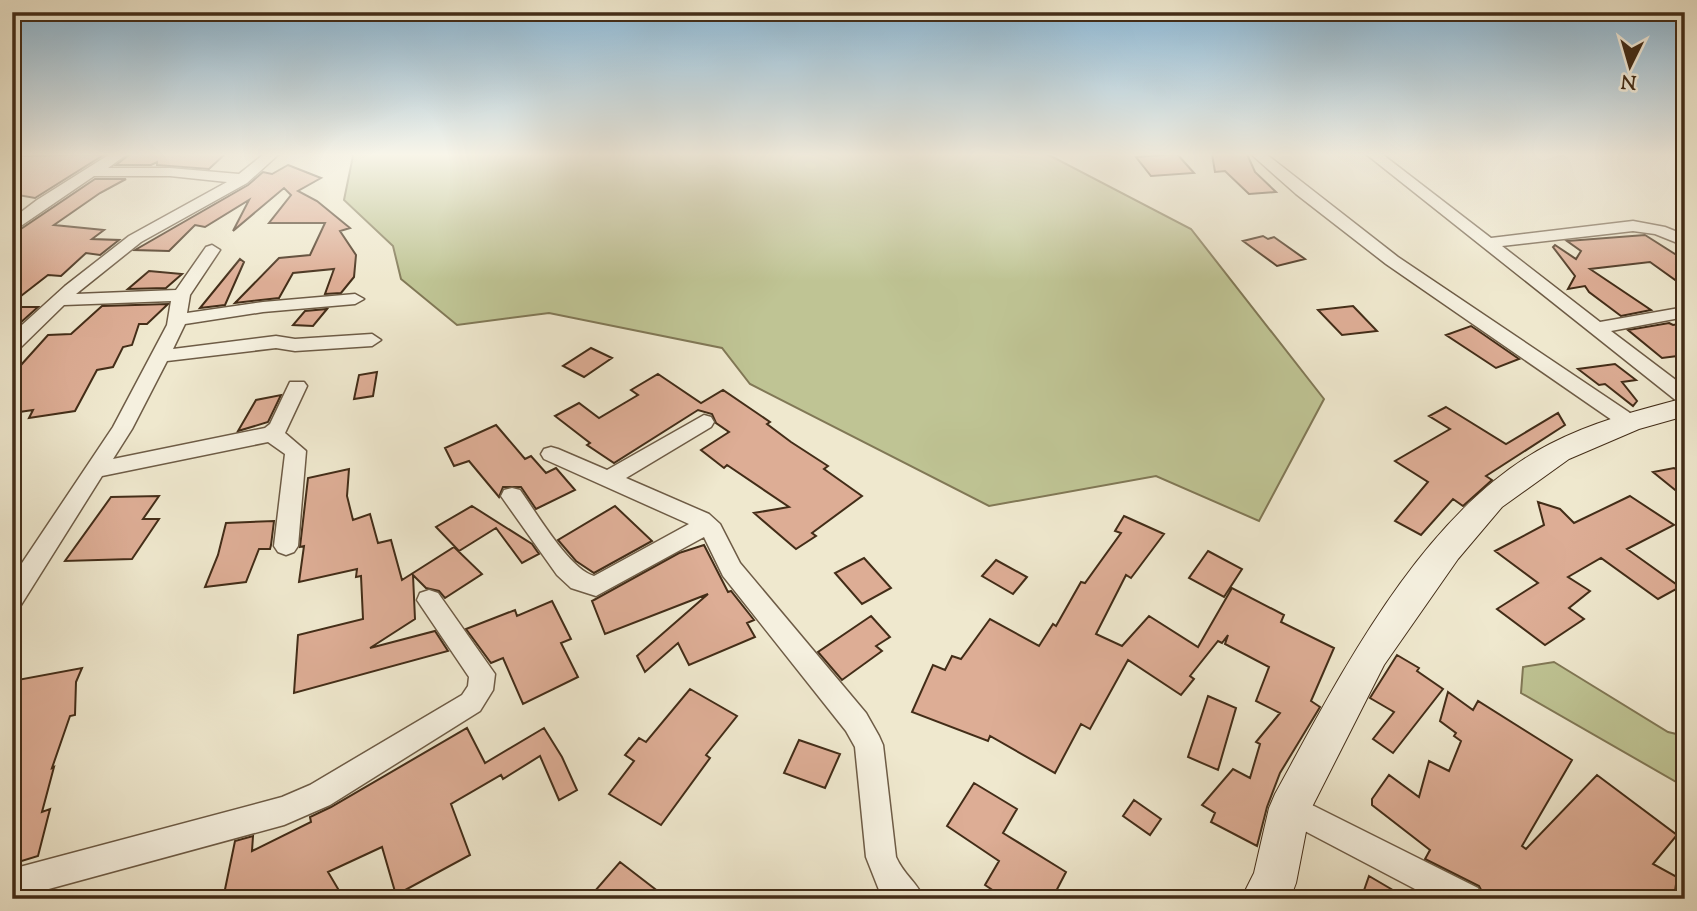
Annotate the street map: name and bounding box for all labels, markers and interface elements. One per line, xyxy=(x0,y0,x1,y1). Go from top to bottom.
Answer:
north arrow xyxy=(1596,32,1666,102)
text: N xyxy=(1620,66,1637,95)

